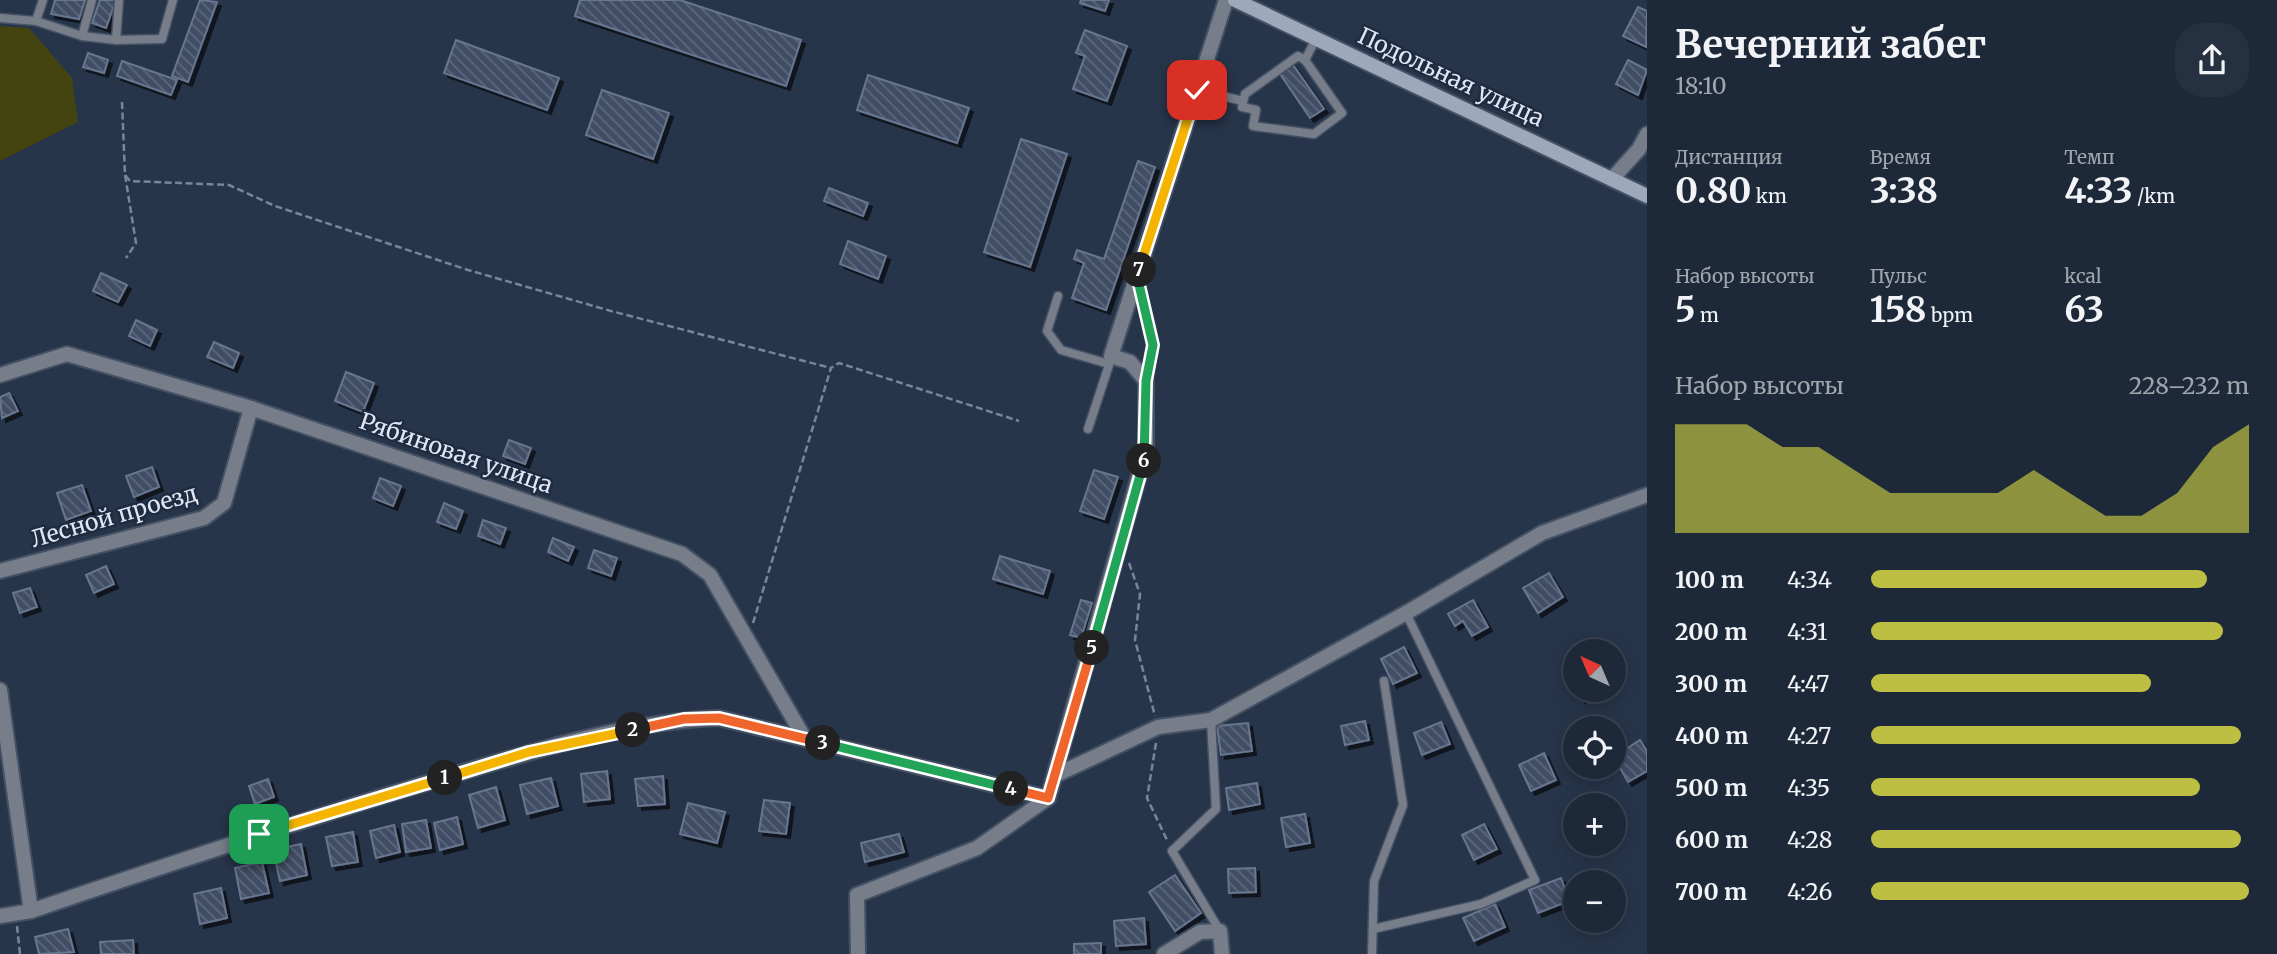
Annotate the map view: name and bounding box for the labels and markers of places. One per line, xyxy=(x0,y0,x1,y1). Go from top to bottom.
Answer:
pin xyxy=(1167,60,1227,120)
pin: 7 xyxy=(1122,252,1156,288)
pin: 6 xyxy=(1126,444,1162,478)
pin: 5 xyxy=(1074,630,1110,666)
pin: 2 xyxy=(616,712,650,748)
pin: 3 xyxy=(806,726,840,760)
pin: 1 xyxy=(428,760,462,796)
pin: 4 xyxy=(993,772,1028,806)
pin xyxy=(229,804,289,864)

